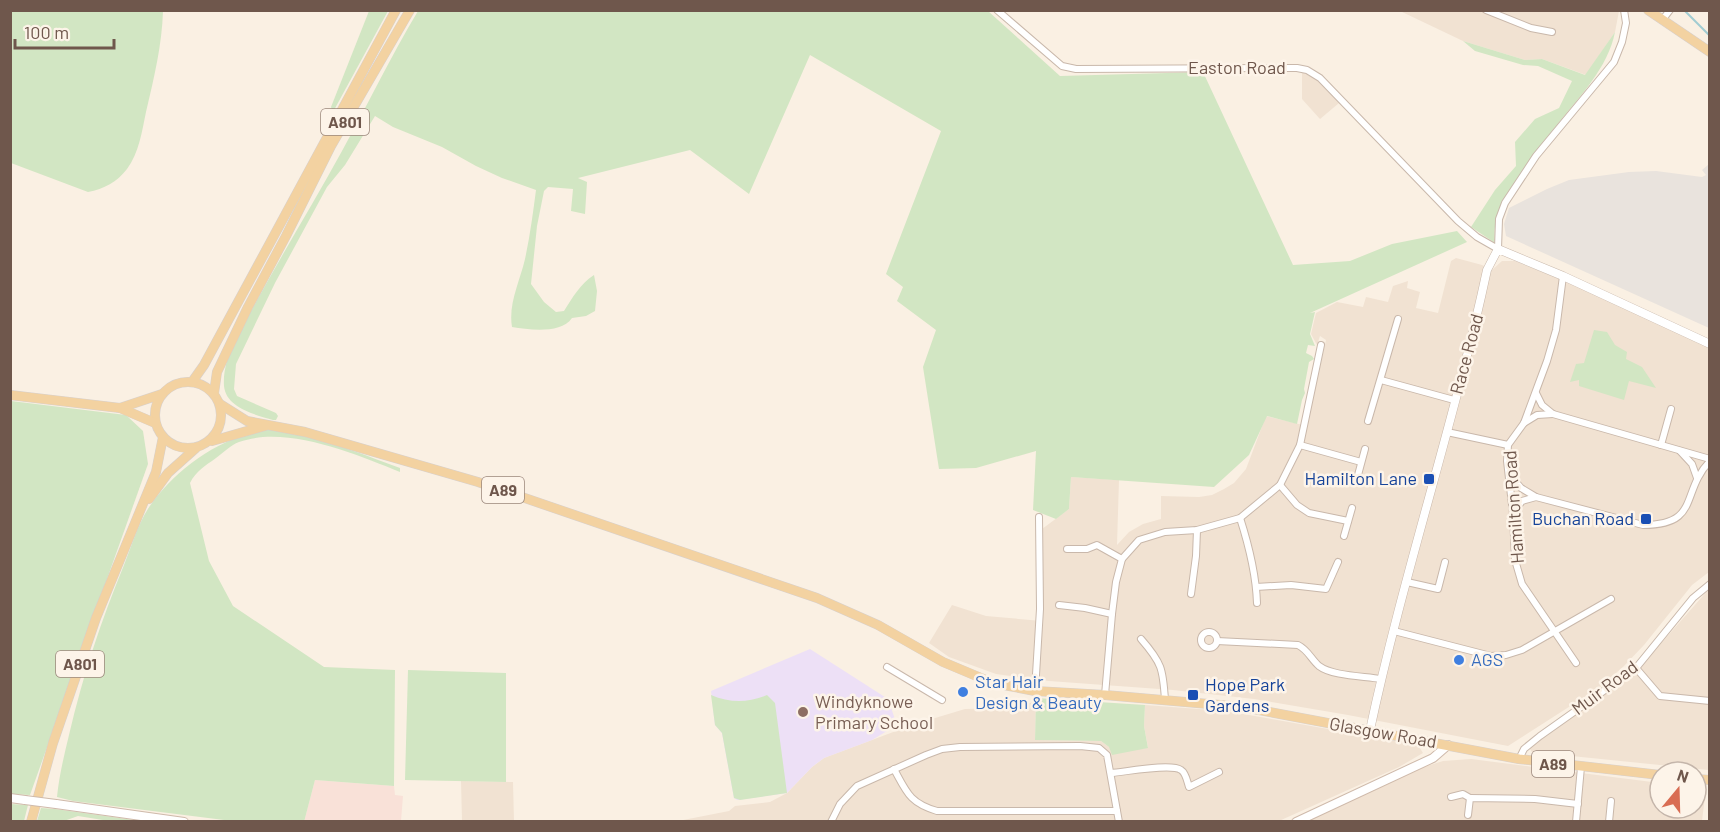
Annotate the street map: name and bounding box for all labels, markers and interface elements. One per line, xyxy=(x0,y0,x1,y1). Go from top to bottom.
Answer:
scale bar xyxy=(15,12,114,50)
text: 100 m xyxy=(24,21,69,43)
street label: Easton Road xyxy=(1188,56,1286,78)
road number: A801 xyxy=(321,109,369,135)
street label: Race Road xyxy=(1445,311,1487,396)
street label: Hamilton Road xyxy=(1498,450,1528,565)
place label: Hamilton Lane xyxy=(1304,467,1417,489)
marker: Hamilton Lane xyxy=(1422,472,1436,486)
road number: A89 xyxy=(482,477,524,503)
place label: Buchan Road xyxy=(1532,507,1634,529)
marker: Buchan Road xyxy=(1639,512,1653,526)
place label: AGS xyxy=(1471,648,1503,670)
road number: A801 xyxy=(56,651,104,677)
marker: AGS xyxy=(1452,653,1466,667)
street label: Muir Road xyxy=(1567,655,1642,719)
place label: Star Hair Design & Beauty xyxy=(975,670,1102,713)
place label: Hope Park Gardens xyxy=(1205,673,1285,716)
marker: Star Hair Design & Beauty xyxy=(956,685,970,699)
marker: Hope Park Gardens xyxy=(1186,688,1200,702)
place label: Windyknowe Primary School xyxy=(815,690,933,733)
marker: Windyknowe Primary School xyxy=(796,705,810,719)
street label: Glasgow Road xyxy=(1328,712,1439,752)
road number: A89 xyxy=(1532,751,1574,777)
north arrow xyxy=(1648,760,1708,820)
text: N xyxy=(1675,765,1691,786)

